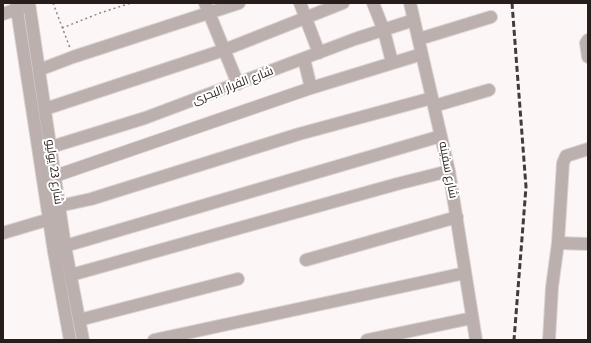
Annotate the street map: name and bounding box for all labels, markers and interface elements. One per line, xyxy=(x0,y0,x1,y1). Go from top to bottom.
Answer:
street label: شارع الفرار البحرى xyxy=(191,64,275,108)
street label: شارع 23 يوليو xyxy=(42,139,66,205)
street label: شارع سفينه xyxy=(435,140,461,200)

